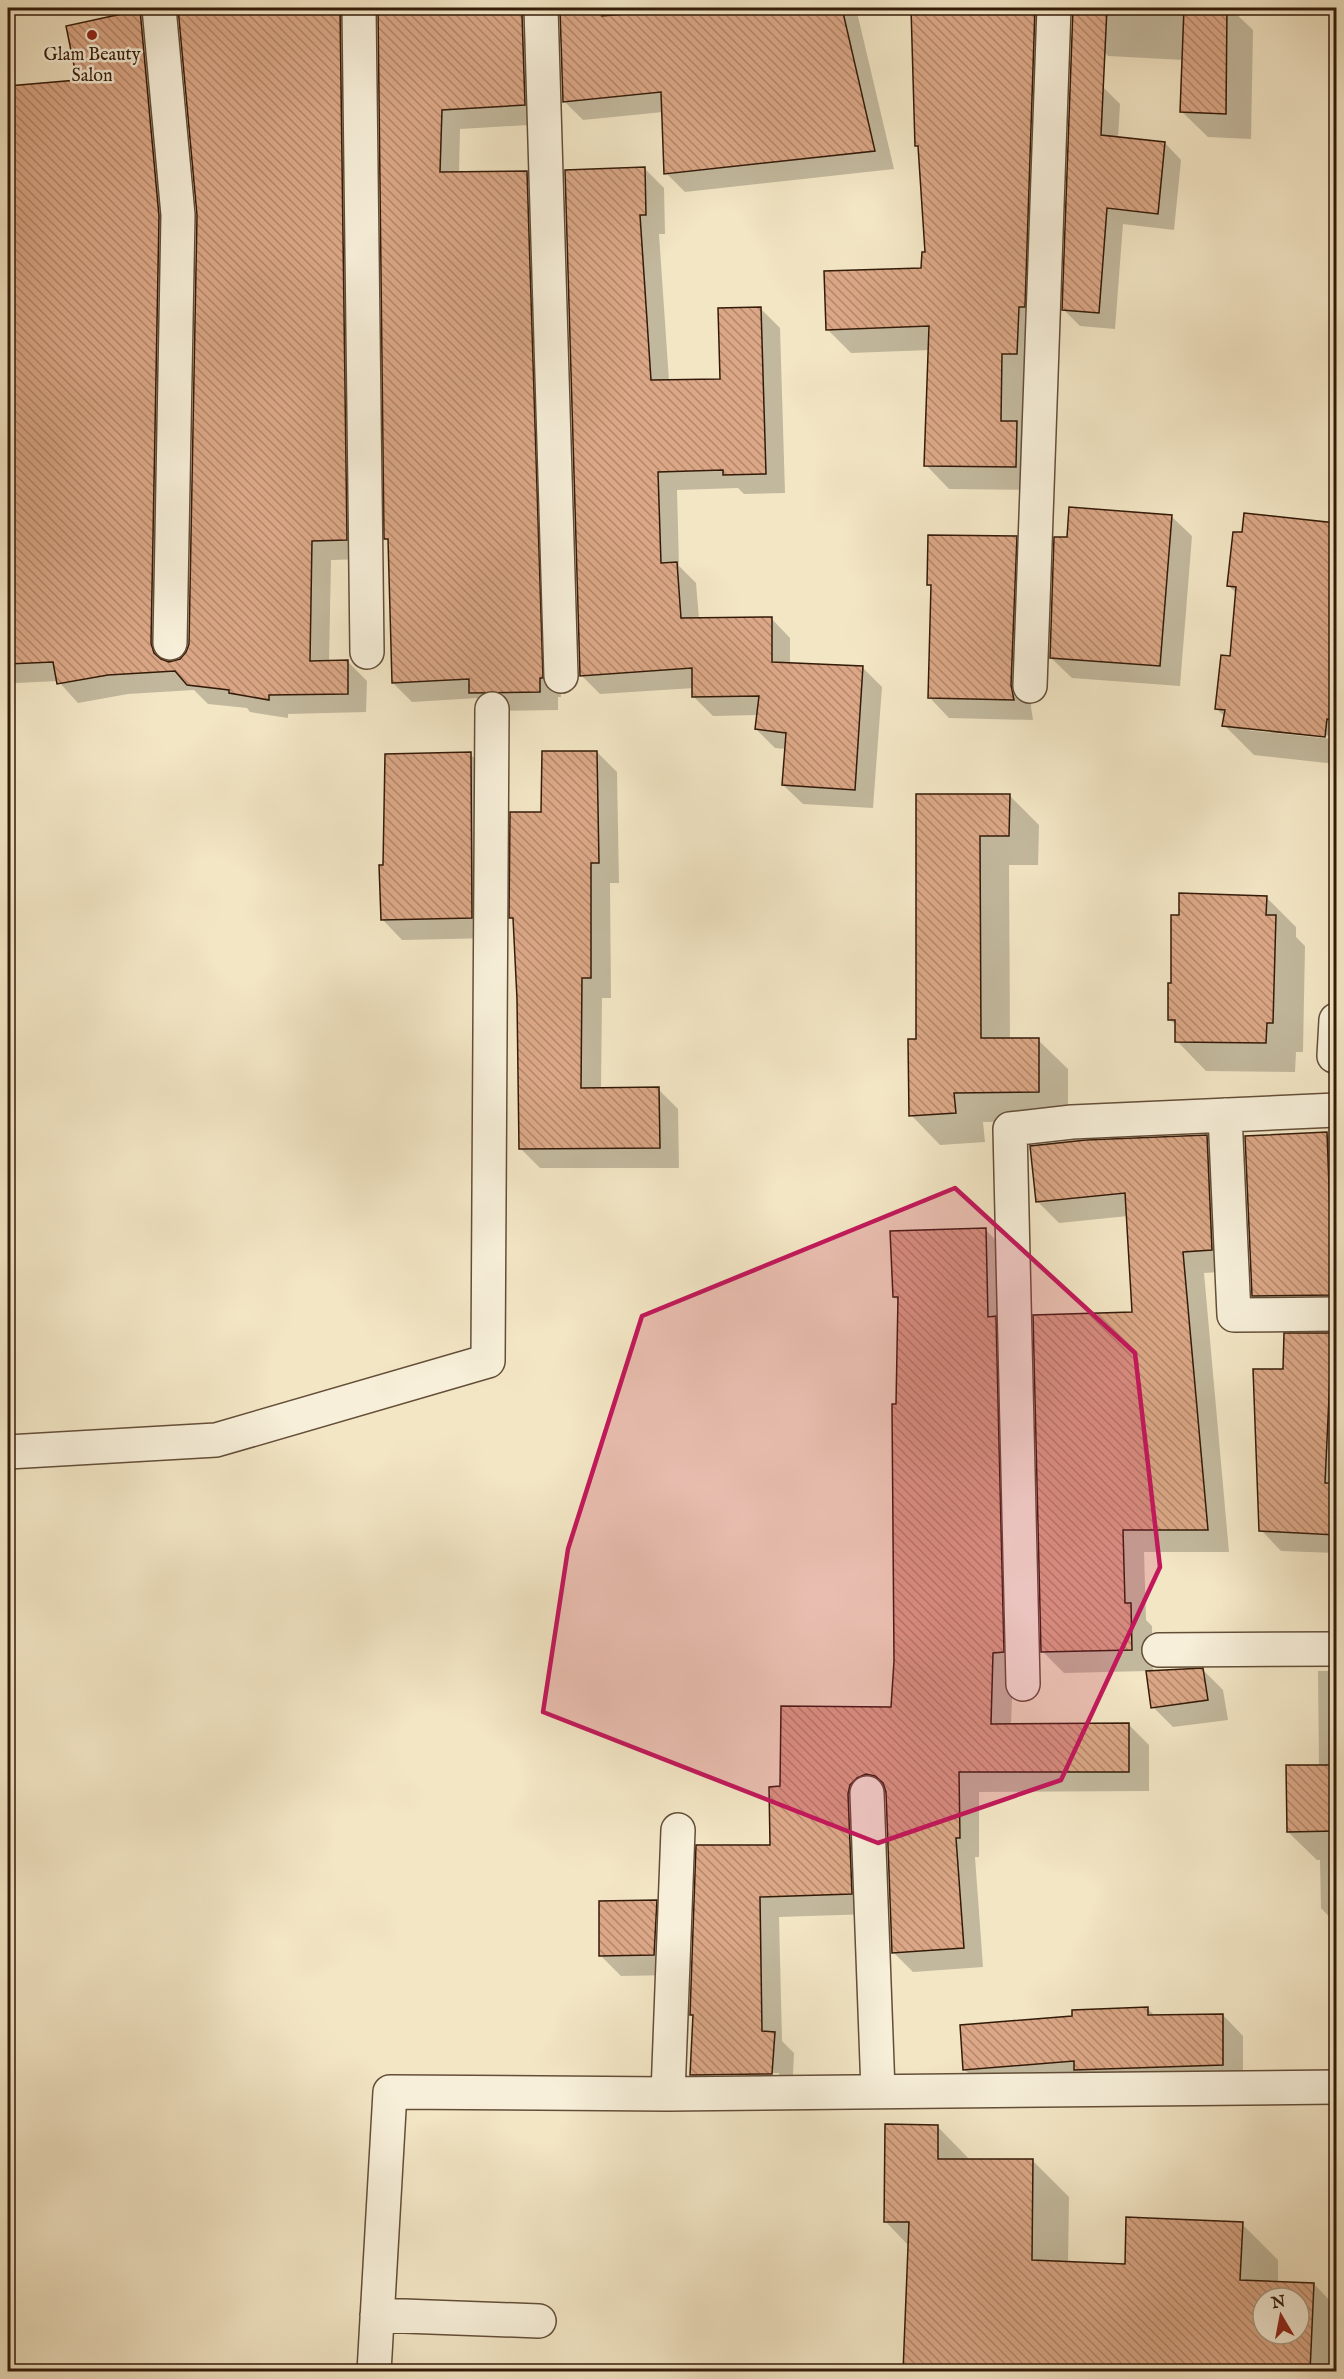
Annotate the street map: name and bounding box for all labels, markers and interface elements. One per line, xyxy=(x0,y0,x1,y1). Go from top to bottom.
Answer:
marker: Glam Beauty Salon xyxy=(85,28,99,42)
place label: Glam Beauty Salon xyxy=(43,44,141,88)
north arrow xyxy=(1251,2286,1311,2346)
text: N xyxy=(1269,2292,1287,2314)

